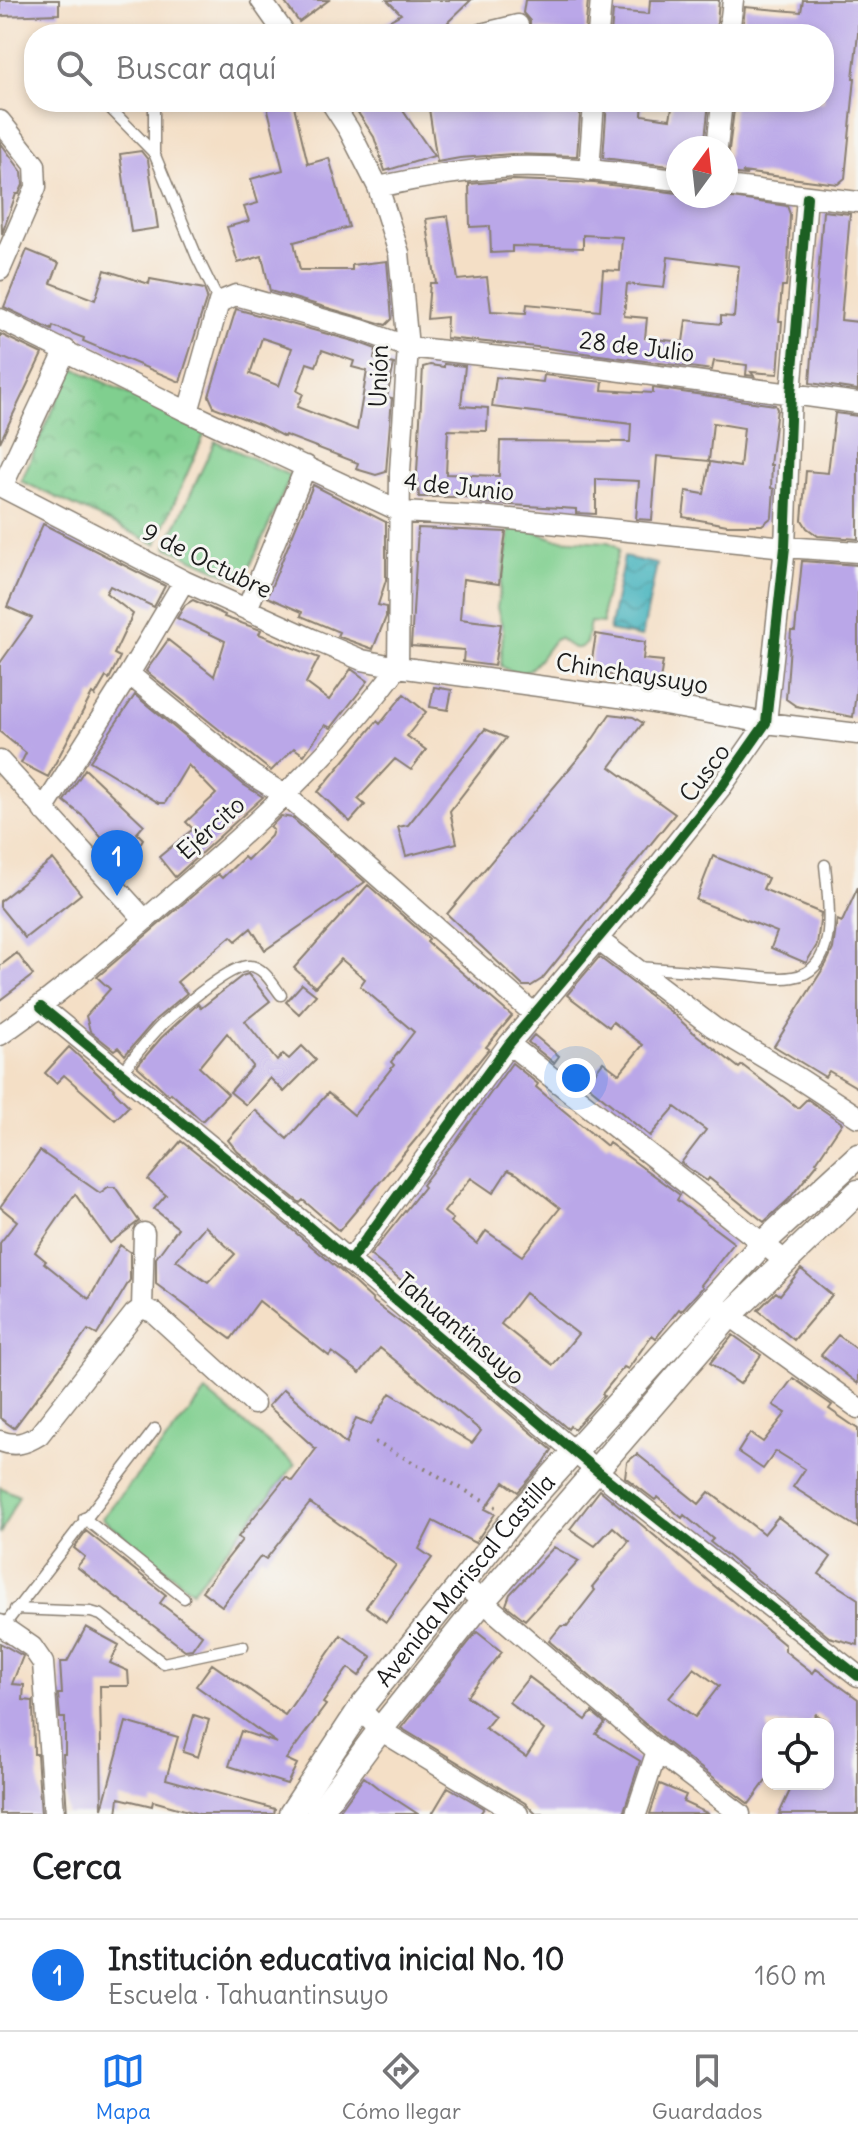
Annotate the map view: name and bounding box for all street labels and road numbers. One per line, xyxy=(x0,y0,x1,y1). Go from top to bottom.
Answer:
street label: 28 de Julio xyxy=(578,324,696,368)
street label: Unión xyxy=(362,344,394,408)
street label: 4 de Junio xyxy=(402,465,516,507)
street label: 9 de Octubre xyxy=(138,516,277,604)
street label: Chinchaysuyo xyxy=(554,646,711,700)
street label: Cusco xyxy=(672,737,736,808)
street label: Ejército xyxy=(170,789,251,866)
street label: Tahuantinsuyo xyxy=(390,1266,531,1391)
street label: Avenida Mariscal Castilla xyxy=(368,1467,561,1692)

